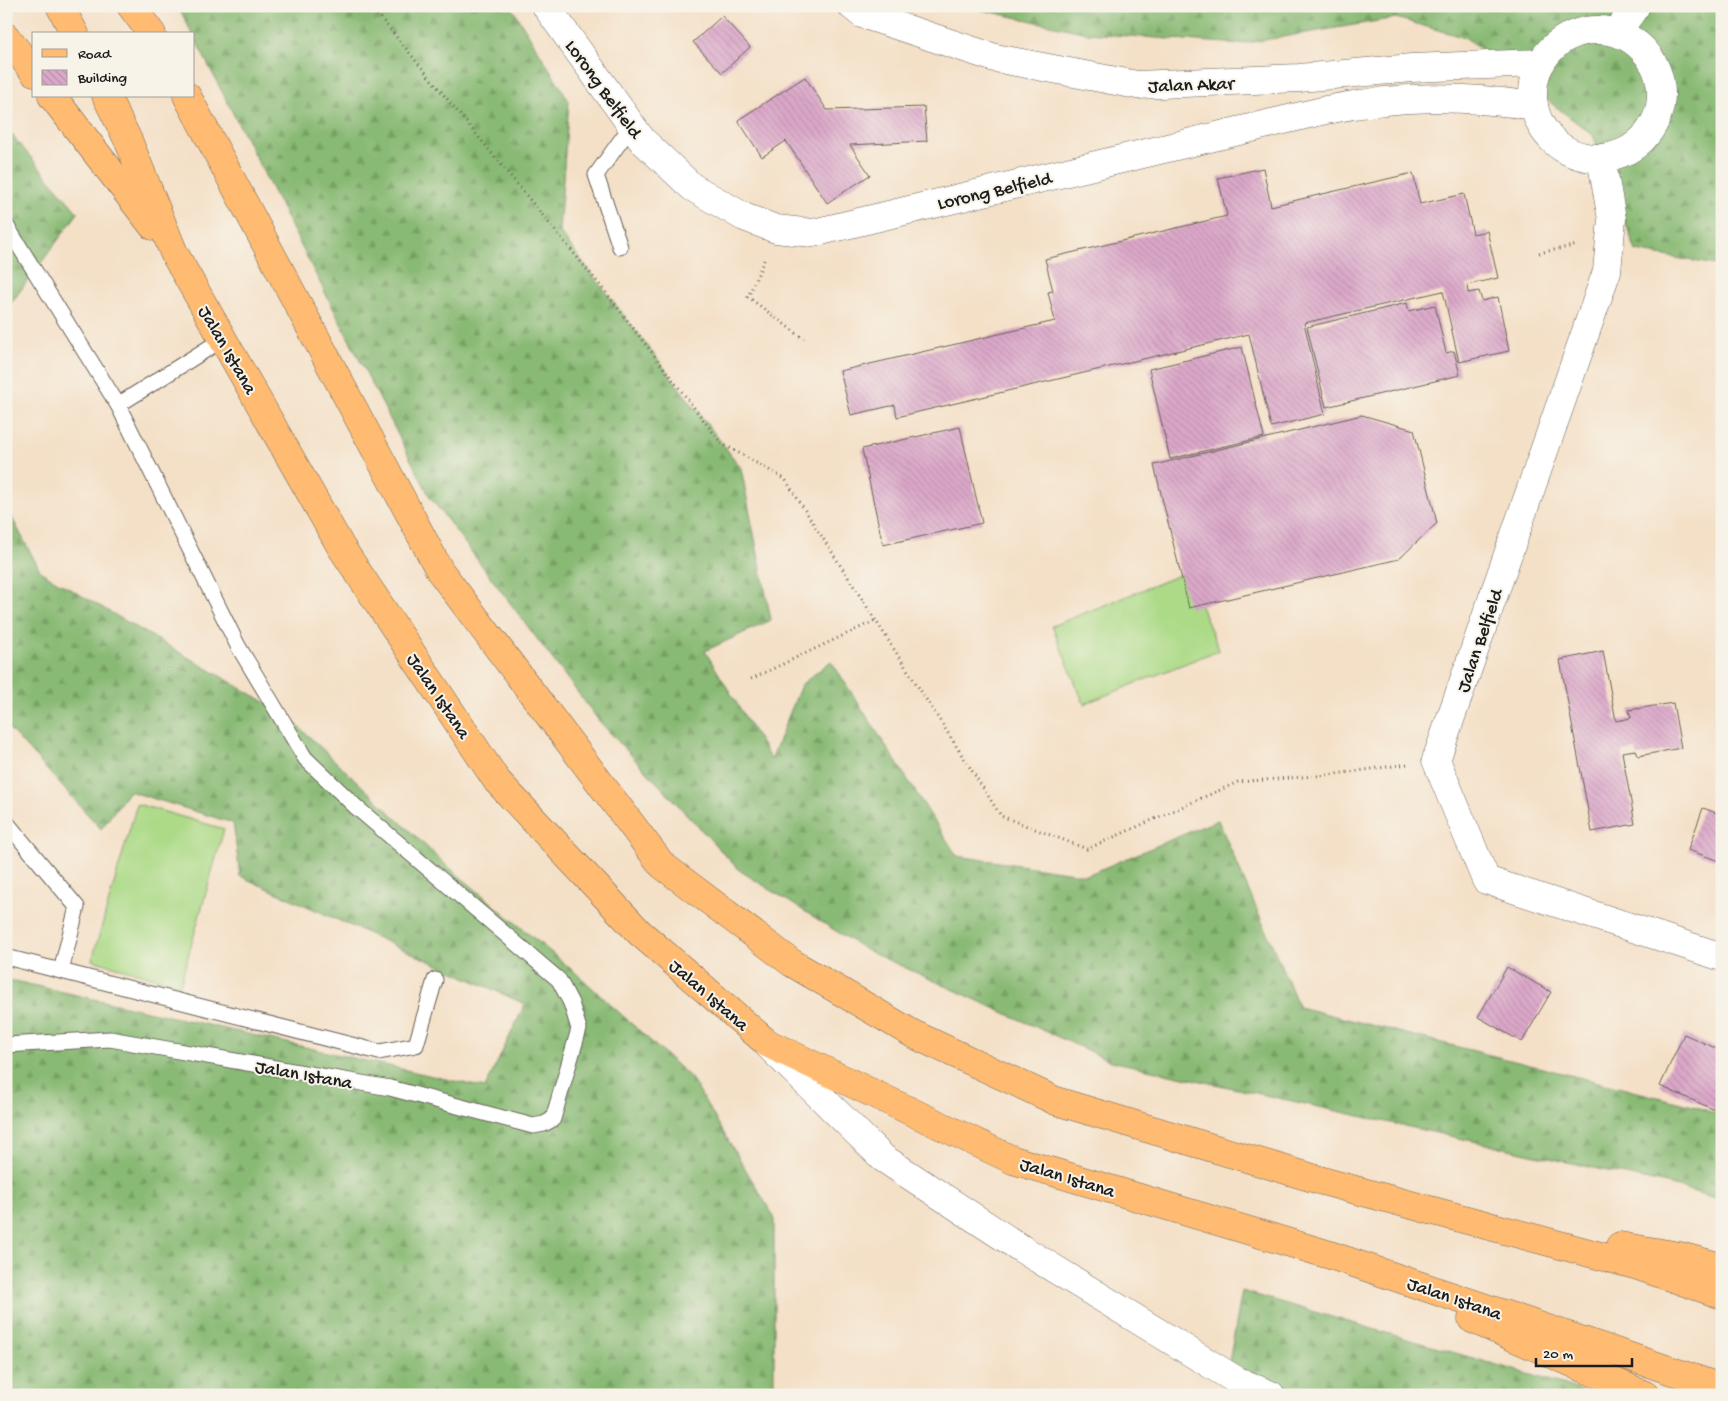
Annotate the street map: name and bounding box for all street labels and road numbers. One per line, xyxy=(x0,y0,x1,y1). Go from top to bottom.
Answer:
street label: Lorong Belfield xyxy=(559,36,647,145)
street label: Jalan Akar xyxy=(1148,73,1237,99)
street label: Lorong Belfield xyxy=(935,168,1056,217)
street label: Jalan Istana xyxy=(191,302,261,400)
street label: Jalan Belfield xyxy=(1453,585,1510,696)
street label: Jalan Istana xyxy=(400,650,475,745)
street label: Jalan Istana xyxy=(663,956,753,1039)
street label: Jalan Istana xyxy=(253,1057,355,1097)
street label: Jalan Istana xyxy=(1017,1154,1119,1205)
street label: Jalan Istana xyxy=(1404,1273,1505,1328)

